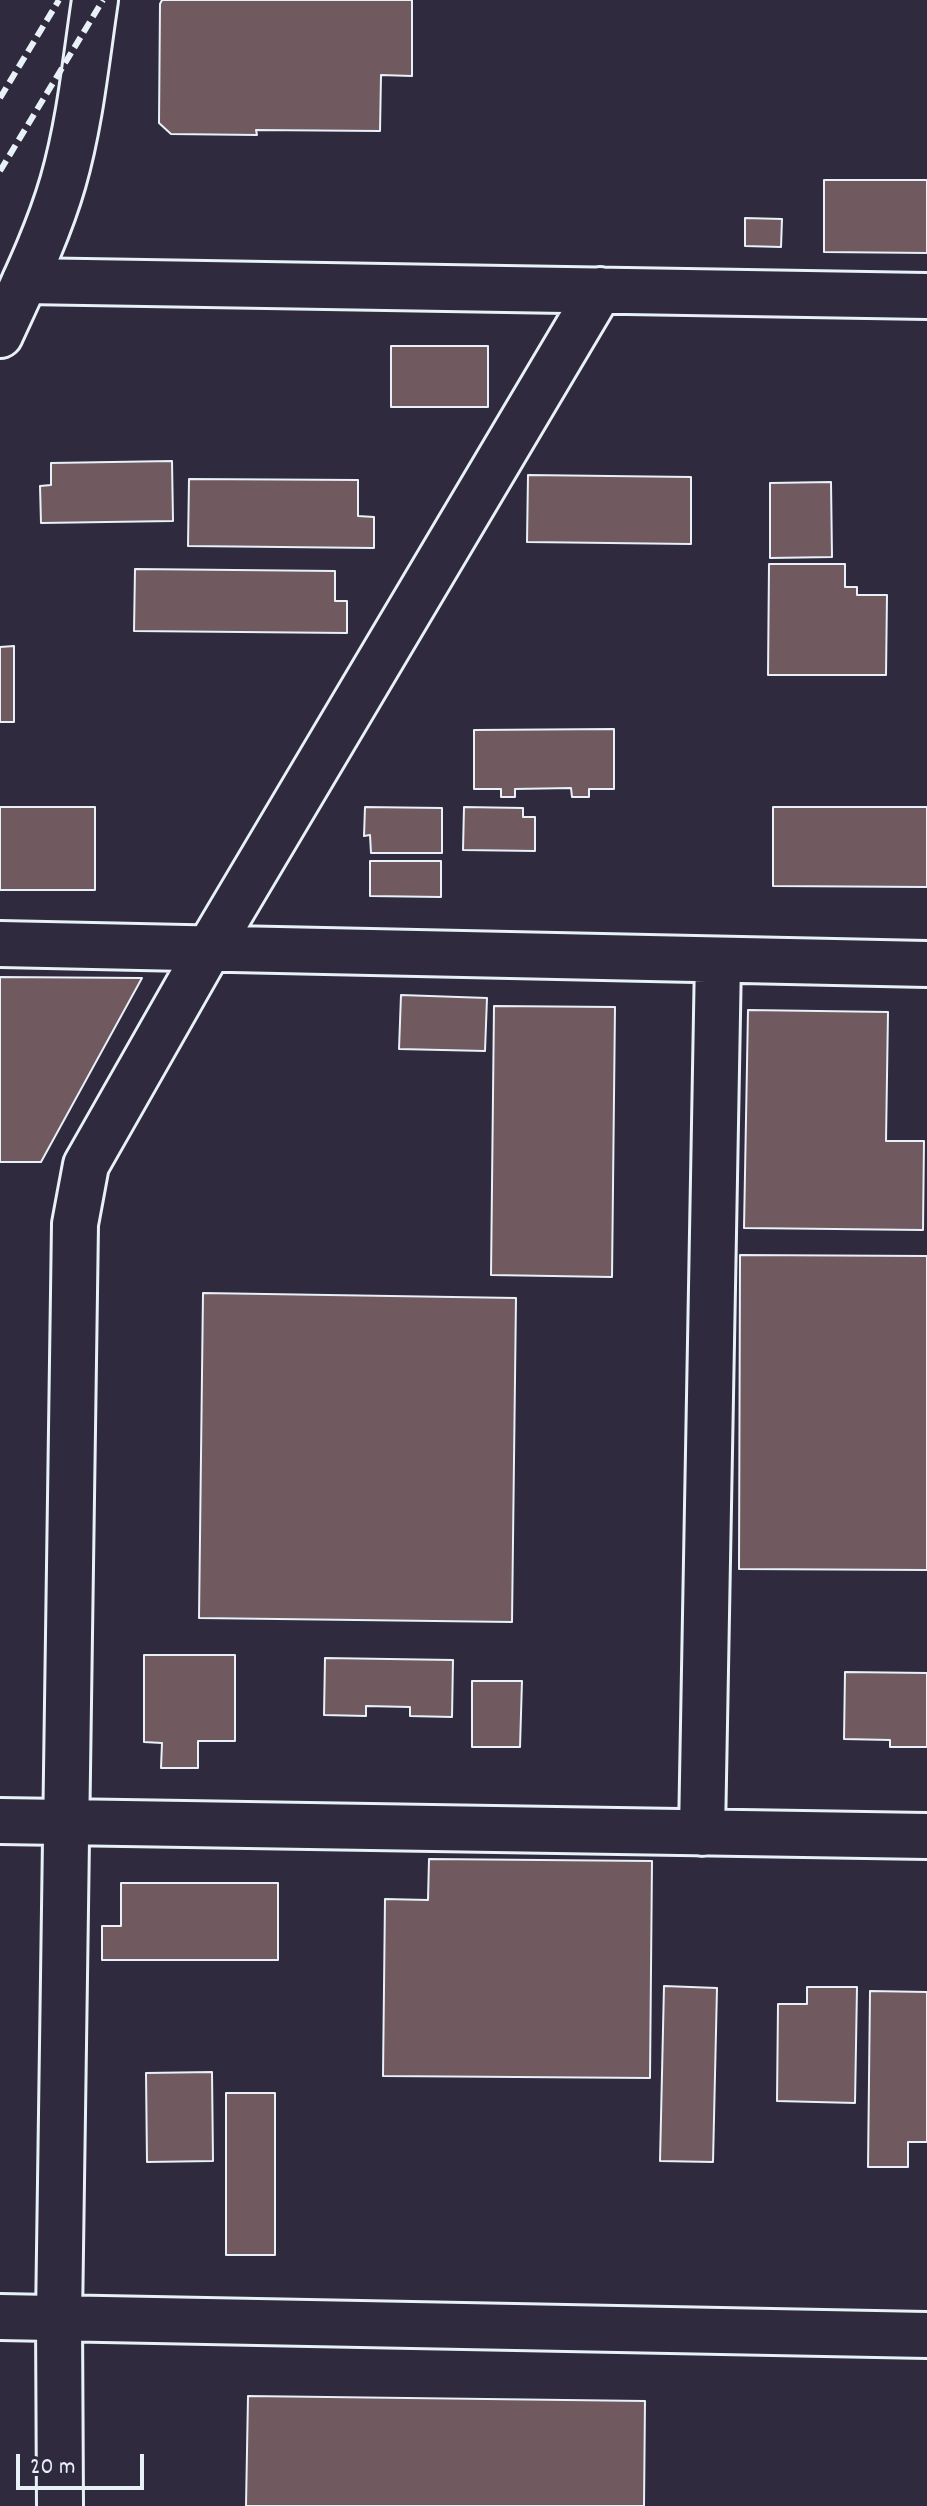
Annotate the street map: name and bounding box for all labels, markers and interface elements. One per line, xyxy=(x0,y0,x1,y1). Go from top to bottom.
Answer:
scale bar xyxy=(20,2438,148,2488)
text: 20 m xyxy=(30,2451,76,2485)

